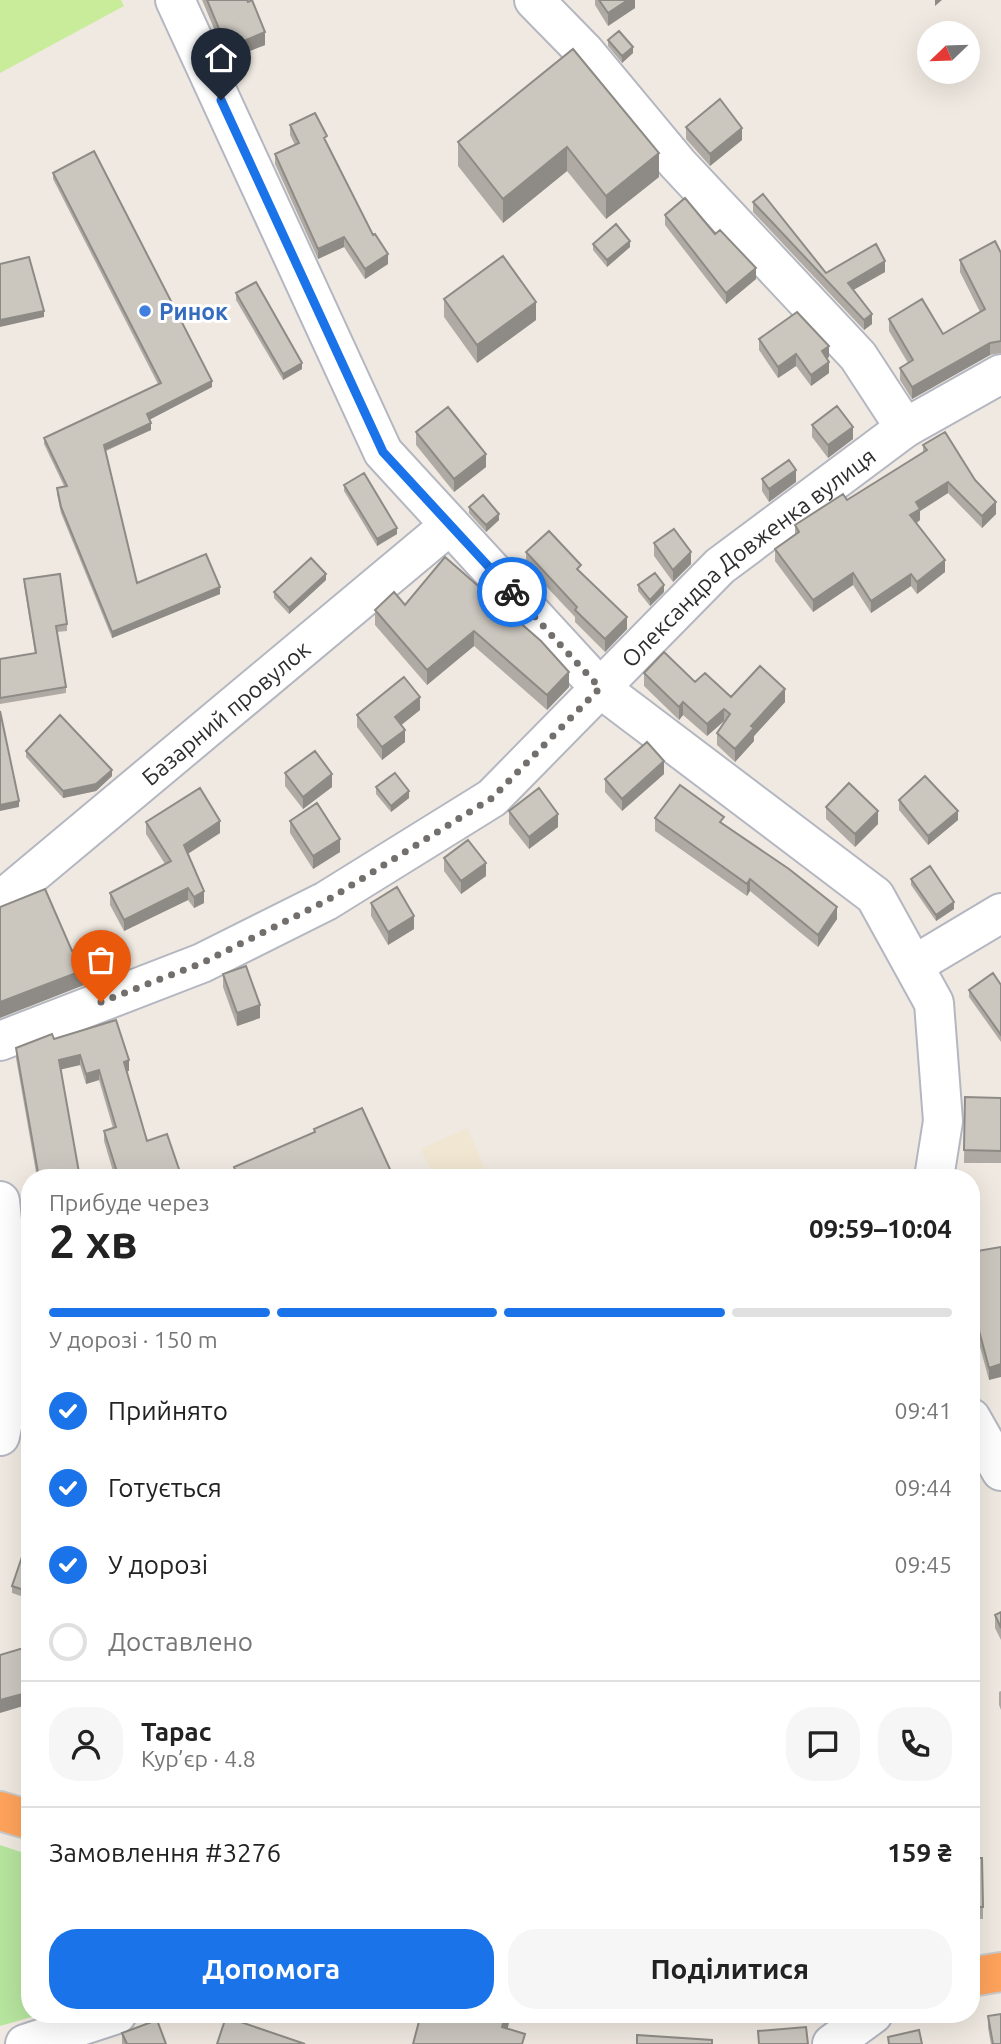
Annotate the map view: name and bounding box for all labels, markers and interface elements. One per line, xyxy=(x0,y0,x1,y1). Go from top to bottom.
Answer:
north arrow xyxy=(917,21,980,84)
map controls xyxy=(917,21,980,84)
pin xyxy=(191,28,251,100)
icon: home xyxy=(202,39,240,77)
place label: Ринок xyxy=(159,299,228,324)
marker: Ринок xyxy=(137,303,153,319)
street label: Олександра Довженка вулиця xyxy=(616,442,880,671)
courier xyxy=(477,557,547,627)
icon: bike xyxy=(493,573,531,611)
street label: Базарний провулок xyxy=(137,635,315,790)
pin xyxy=(71,930,131,1002)
icon: bag xyxy=(82,941,120,979)
text: Прибуде через xyxy=(49,1190,210,1215)
text: 09:59–10:04 xyxy=(809,1214,952,1243)
text: 2 хв xyxy=(49,1215,138,1267)
text: У дорозі · 150 m xyxy=(49,1327,218,1352)
icon: check xyxy=(49,1392,87,1430)
text: Прийнято xyxy=(108,1396,228,1425)
text: 09:41 xyxy=(894,1398,952,1423)
icon: check xyxy=(49,1469,87,1507)
text: Готується xyxy=(108,1473,222,1502)
text: 09:44 xyxy=(894,1475,952,1500)
icon: check xyxy=(49,1546,87,1584)
text: У дорозі xyxy=(108,1550,208,1579)
text: 09:45 xyxy=(894,1552,952,1577)
text: Доставлено xyxy=(108,1627,253,1656)
button: person xyxy=(49,1707,123,1781)
button: chat xyxy=(786,1707,860,1781)
button: phone xyxy=(878,1707,952,1781)
text: Тарас xyxy=(141,1717,211,1746)
text: Кур’єр · 4.8 xyxy=(141,1746,256,1771)
text: Замовлення #3276 xyxy=(49,1838,281,1867)
text: 159 ₴ xyxy=(887,1838,952,1867)
button: Допомога xyxy=(49,1929,494,2009)
button: Поділитися xyxy=(508,1929,952,2009)

